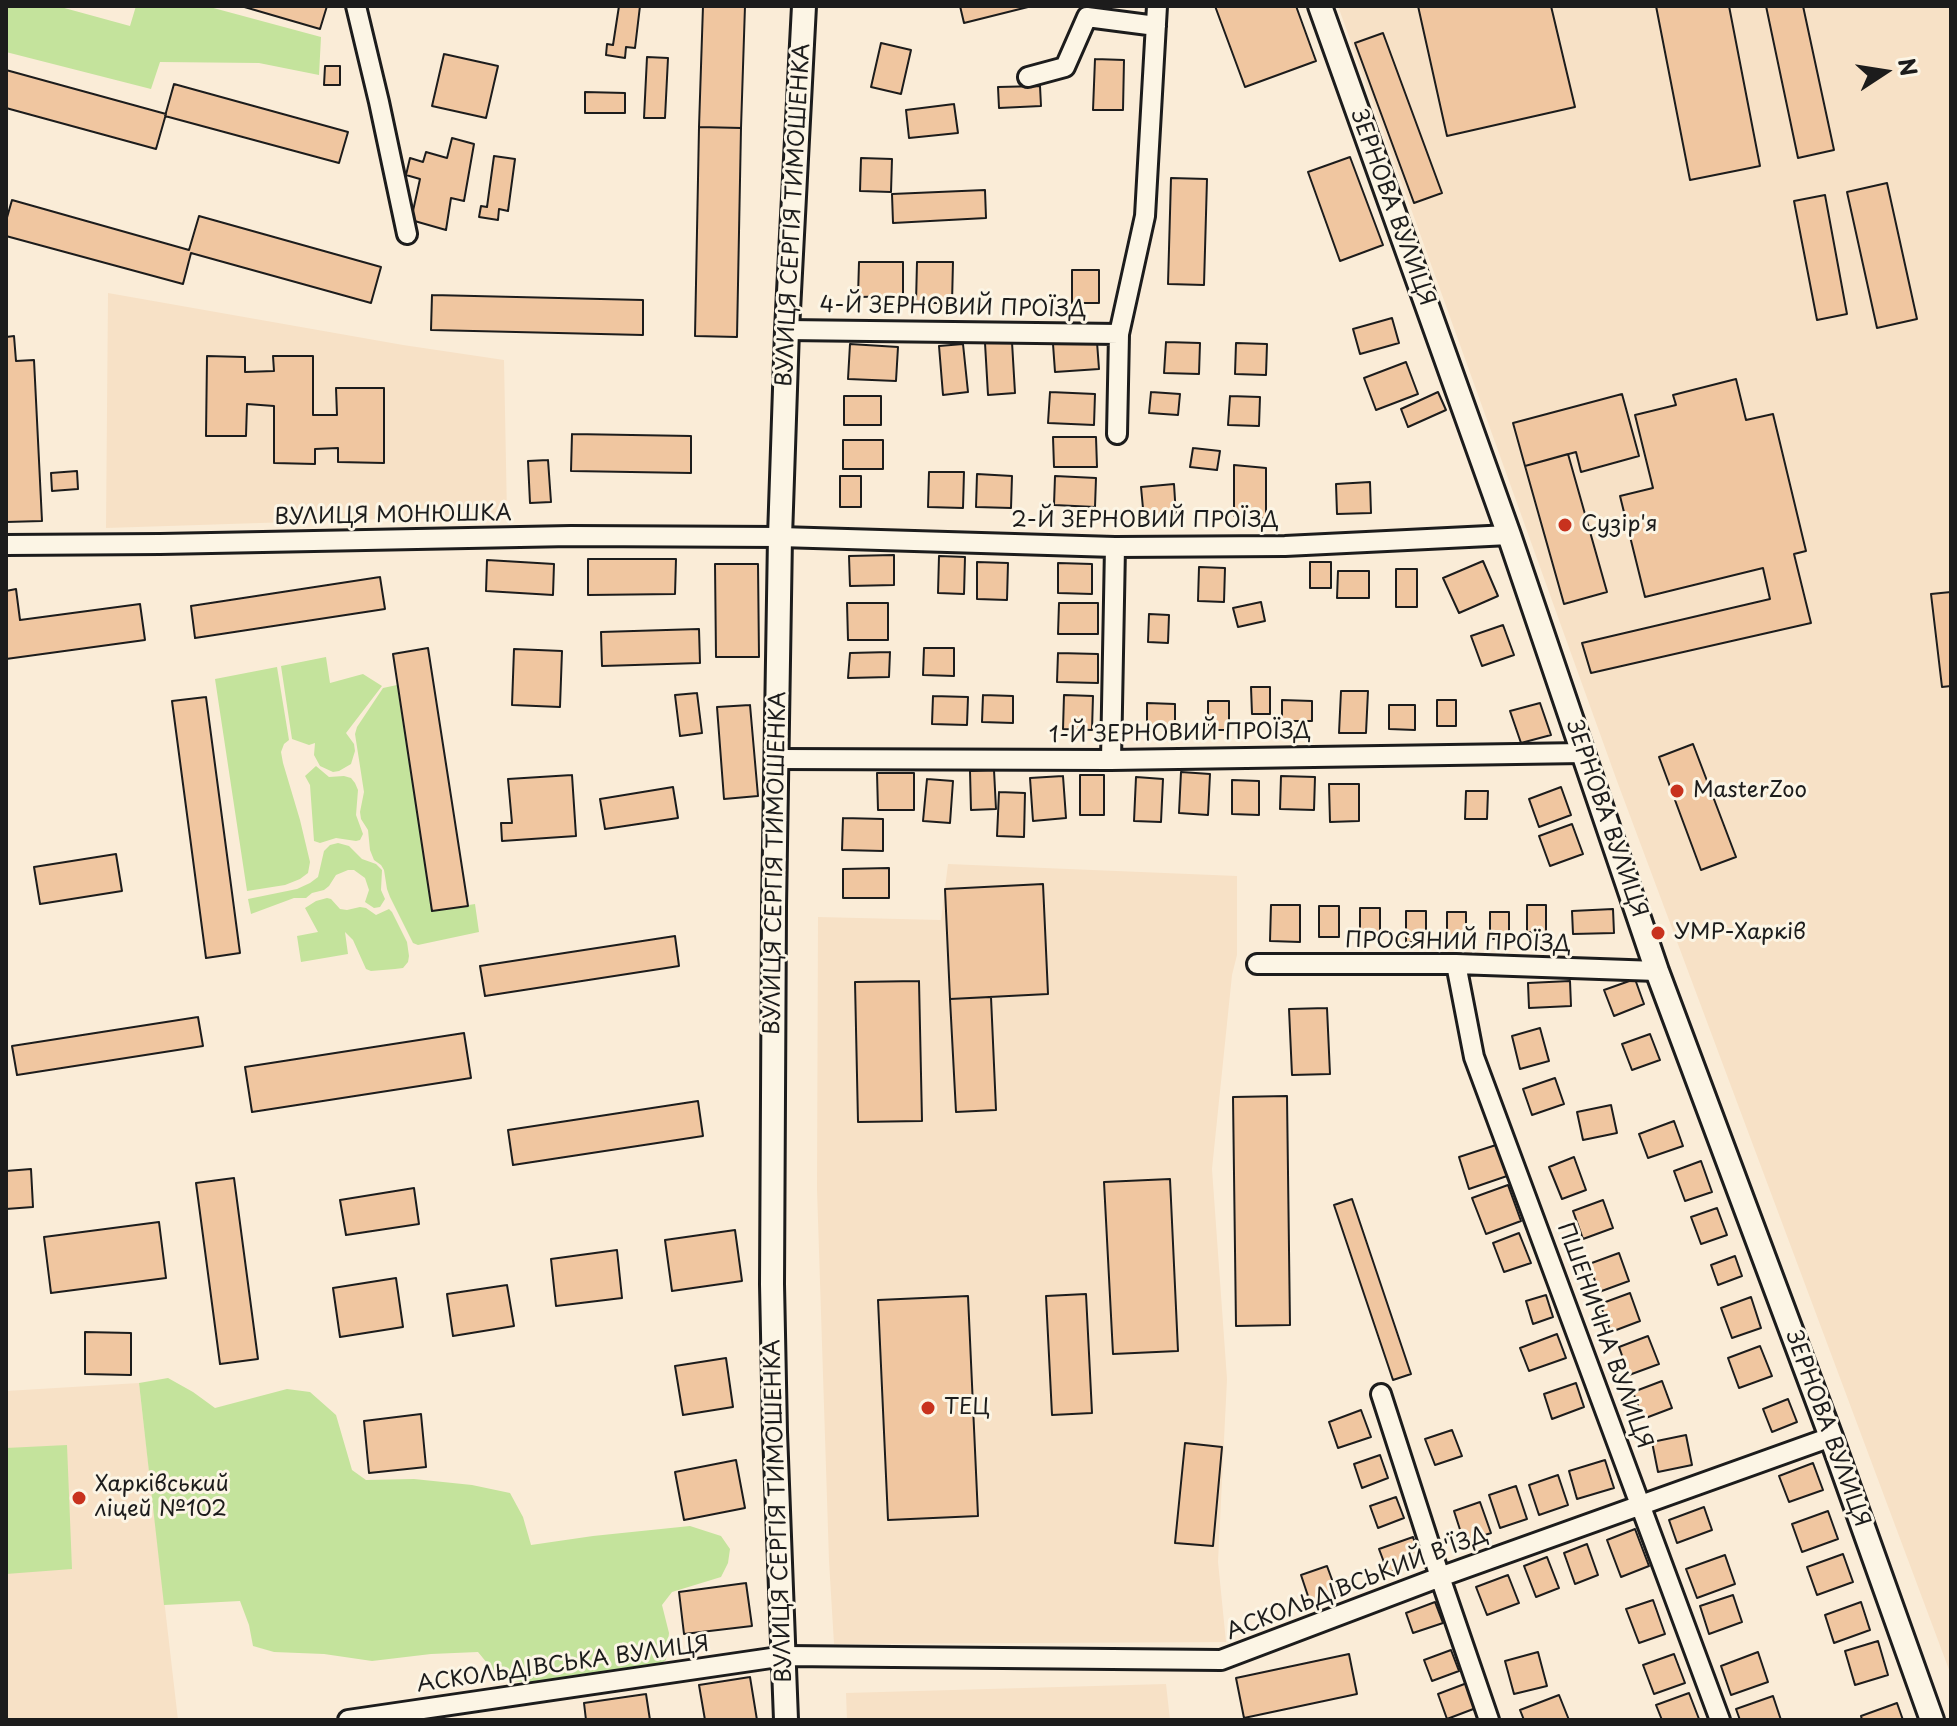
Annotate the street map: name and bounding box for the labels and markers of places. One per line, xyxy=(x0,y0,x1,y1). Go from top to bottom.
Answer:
place label: Сузір'я xyxy=(1581,512,1658,538)
marker: Сузір'я xyxy=(1556,516,1574,534)
place label: MasterZoo xyxy=(1693,778,1807,804)
marker: MasterZoo xyxy=(1668,782,1686,800)
place label: УМР-Харків xyxy=(1674,920,1806,946)
marker: УМР-Харків xyxy=(1649,924,1667,942)
place label: ТЕЦ xyxy=(944,1395,990,1421)
marker: ТЕЦ xyxy=(919,1399,937,1417)
place label: Харківський ліцей №102 xyxy=(95,1472,229,1524)
marker: Харківський ліцей №102 xyxy=(70,1489,88,1507)

